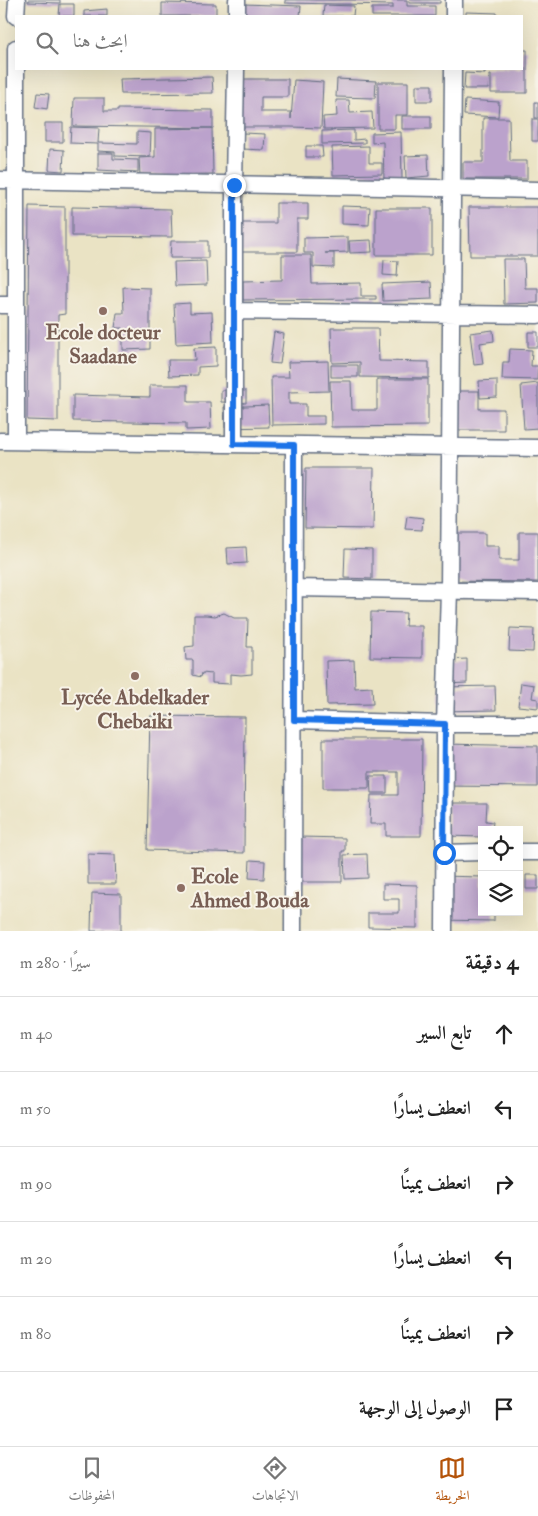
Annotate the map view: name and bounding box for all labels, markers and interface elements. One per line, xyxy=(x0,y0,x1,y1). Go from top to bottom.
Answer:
search box xyxy=(15,15,523,70)
icon: search xyxy=(33,29,61,57)
text: ابحث هنا xyxy=(73,29,128,53)
route end xyxy=(223,174,246,197)
marker: Ecole docteur Saadane xyxy=(97,305,109,317)
place label: Ecole docteur Saadane xyxy=(45,319,162,370)
marker: Lycée Abdelkader Chebaiki xyxy=(129,670,141,682)
place label: Lycée Abdelkader Chebaiki xyxy=(61,684,210,735)
map controls xyxy=(478,826,523,916)
button: locate xyxy=(478,826,523,871)
route start xyxy=(433,842,456,865)
place label: Ecole Ahmed Bouda xyxy=(190,863,310,914)
button: layers xyxy=(478,871,523,916)
marker: Ecole Ahmed Bouda xyxy=(175,882,187,894)
text: 4 دقيقة xyxy=(466,949,518,976)
text: سيرًا · 280 m xyxy=(20,953,91,973)
icon: ahead xyxy=(490,1020,518,1048)
text: تابع السير xyxy=(417,1021,471,1045)
text: 40 m xyxy=(20,1024,53,1044)
icon: left xyxy=(490,1095,518,1123)
text: انعطف يسارًا xyxy=(393,1096,471,1120)
text: 50 m xyxy=(20,1099,51,1119)
icon: right xyxy=(490,1170,518,1198)
text: انعطف يمينًا xyxy=(401,1171,471,1195)
text: 90 m xyxy=(20,1174,52,1194)
icon: left xyxy=(490,1245,518,1273)
text: انعطف يسارًا xyxy=(393,1246,471,1270)
text: 20 m xyxy=(20,1249,52,1269)
icon: right xyxy=(490,1320,518,1348)
text: انعطف يمينًا xyxy=(401,1321,471,1345)
text: 80 m xyxy=(20,1324,52,1344)
icon: arrive xyxy=(490,1395,518,1423)
text: الوصول إلى الوجهة xyxy=(359,1396,471,1420)
tab: المحفوظات xyxy=(69,1454,115,1509)
tab: الاتجاهات xyxy=(252,1454,298,1509)
tab: الخريطة xyxy=(435,1454,470,1509)

